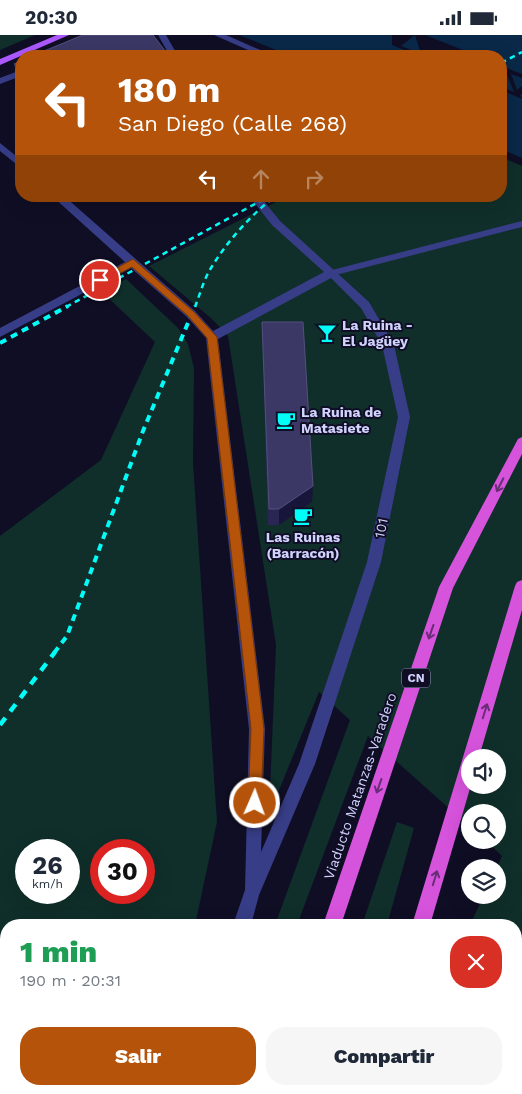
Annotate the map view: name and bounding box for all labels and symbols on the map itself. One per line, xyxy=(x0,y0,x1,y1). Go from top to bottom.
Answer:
pin xyxy=(79,259,121,301)
place label: La Ruina - El Jagüey xyxy=(342,317,413,349)
bar icon: La Ruina - El Jagüey xyxy=(316,322,338,344)
place label: La Ruina de Matasiete xyxy=(301,404,381,436)
cafe icon: La Ruina de Matasiete xyxy=(275,409,297,431)
one-way arrow xyxy=(494,477,504,492)
cafe icon: Las Ruinas (Barracón) xyxy=(292,505,314,527)
street label: 101 xyxy=(371,517,391,539)
place label: Las Ruinas (Barracón) xyxy=(266,529,341,561)
one-way arrow xyxy=(426,624,436,640)
road number: CN xyxy=(402,669,430,687)
street label: Viaducto Matanzas-Varadero xyxy=(320,690,400,882)
one-way arrow xyxy=(480,703,490,719)
position arrow xyxy=(228,776,280,828)
one-way arrow xyxy=(374,778,384,794)
speed limit sign: 30 xyxy=(90,839,155,904)
one-way arrow xyxy=(431,871,441,887)

